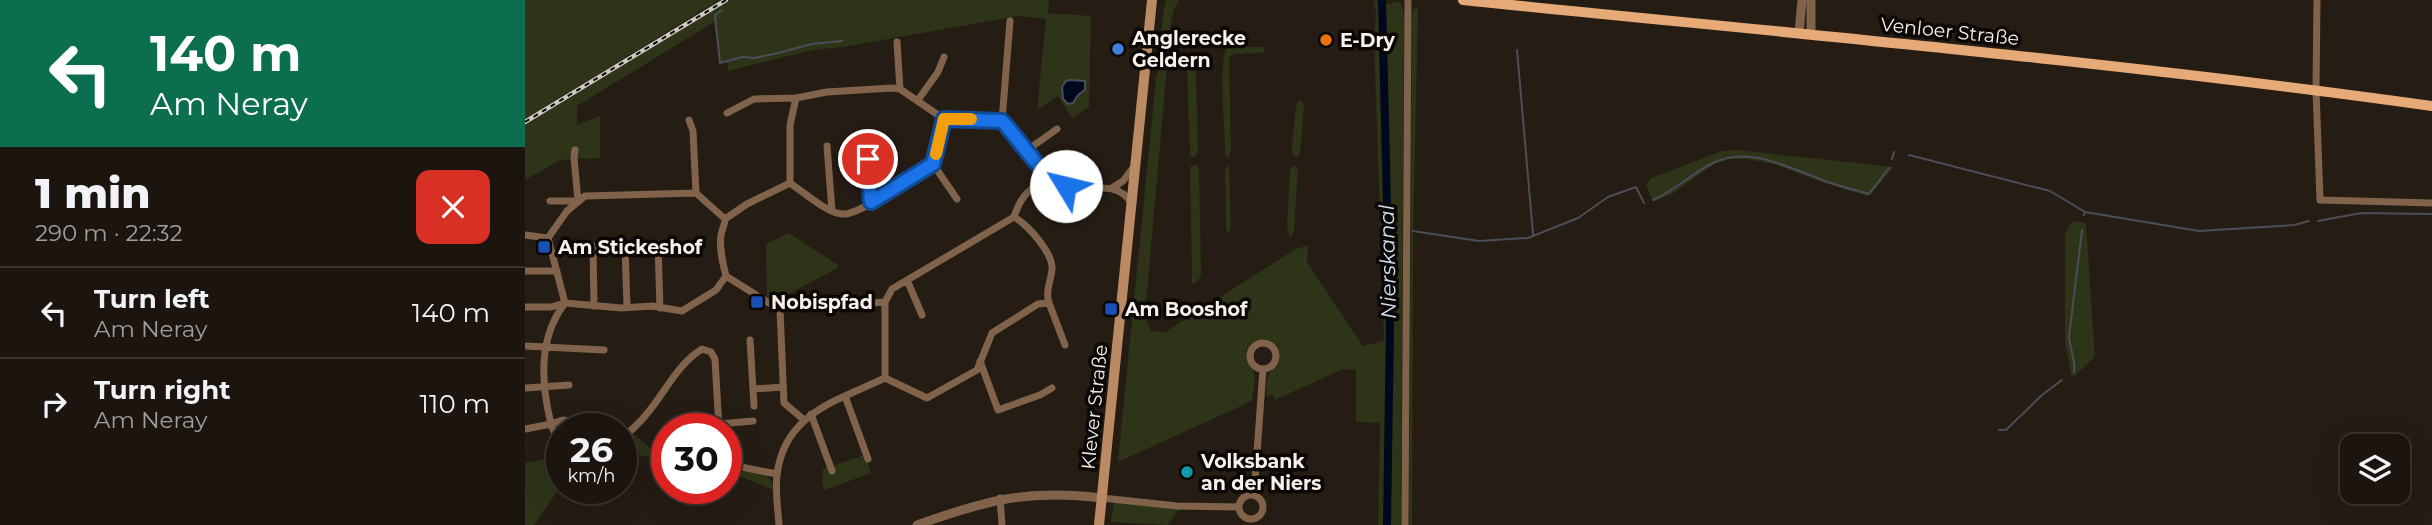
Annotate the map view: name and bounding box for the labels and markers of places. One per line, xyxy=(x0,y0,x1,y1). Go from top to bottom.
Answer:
place label: Anglerecke Geldern xyxy=(1131,27,1246,72)
place label: E-Dry xyxy=(1340,29,1396,52)
marker: E-Dry xyxy=(1318,32,1334,48)
marker: Anglerecke Geldern xyxy=(1110,41,1126,57)
pin xyxy=(838,129,898,189)
place label: Am Stickeshof xyxy=(557,236,703,259)
marker: Am Stickeshof xyxy=(536,239,552,255)
place label: Nobispfad xyxy=(771,291,873,314)
marker: Nobispfad xyxy=(749,294,765,310)
place label: Am Booshof xyxy=(1124,298,1248,321)
marker: Am Booshof xyxy=(1103,301,1119,317)
place label: Volksbank an der Niers xyxy=(1200,450,1321,495)
marker: Volksbank an der Niers xyxy=(1179,464,1195,480)

